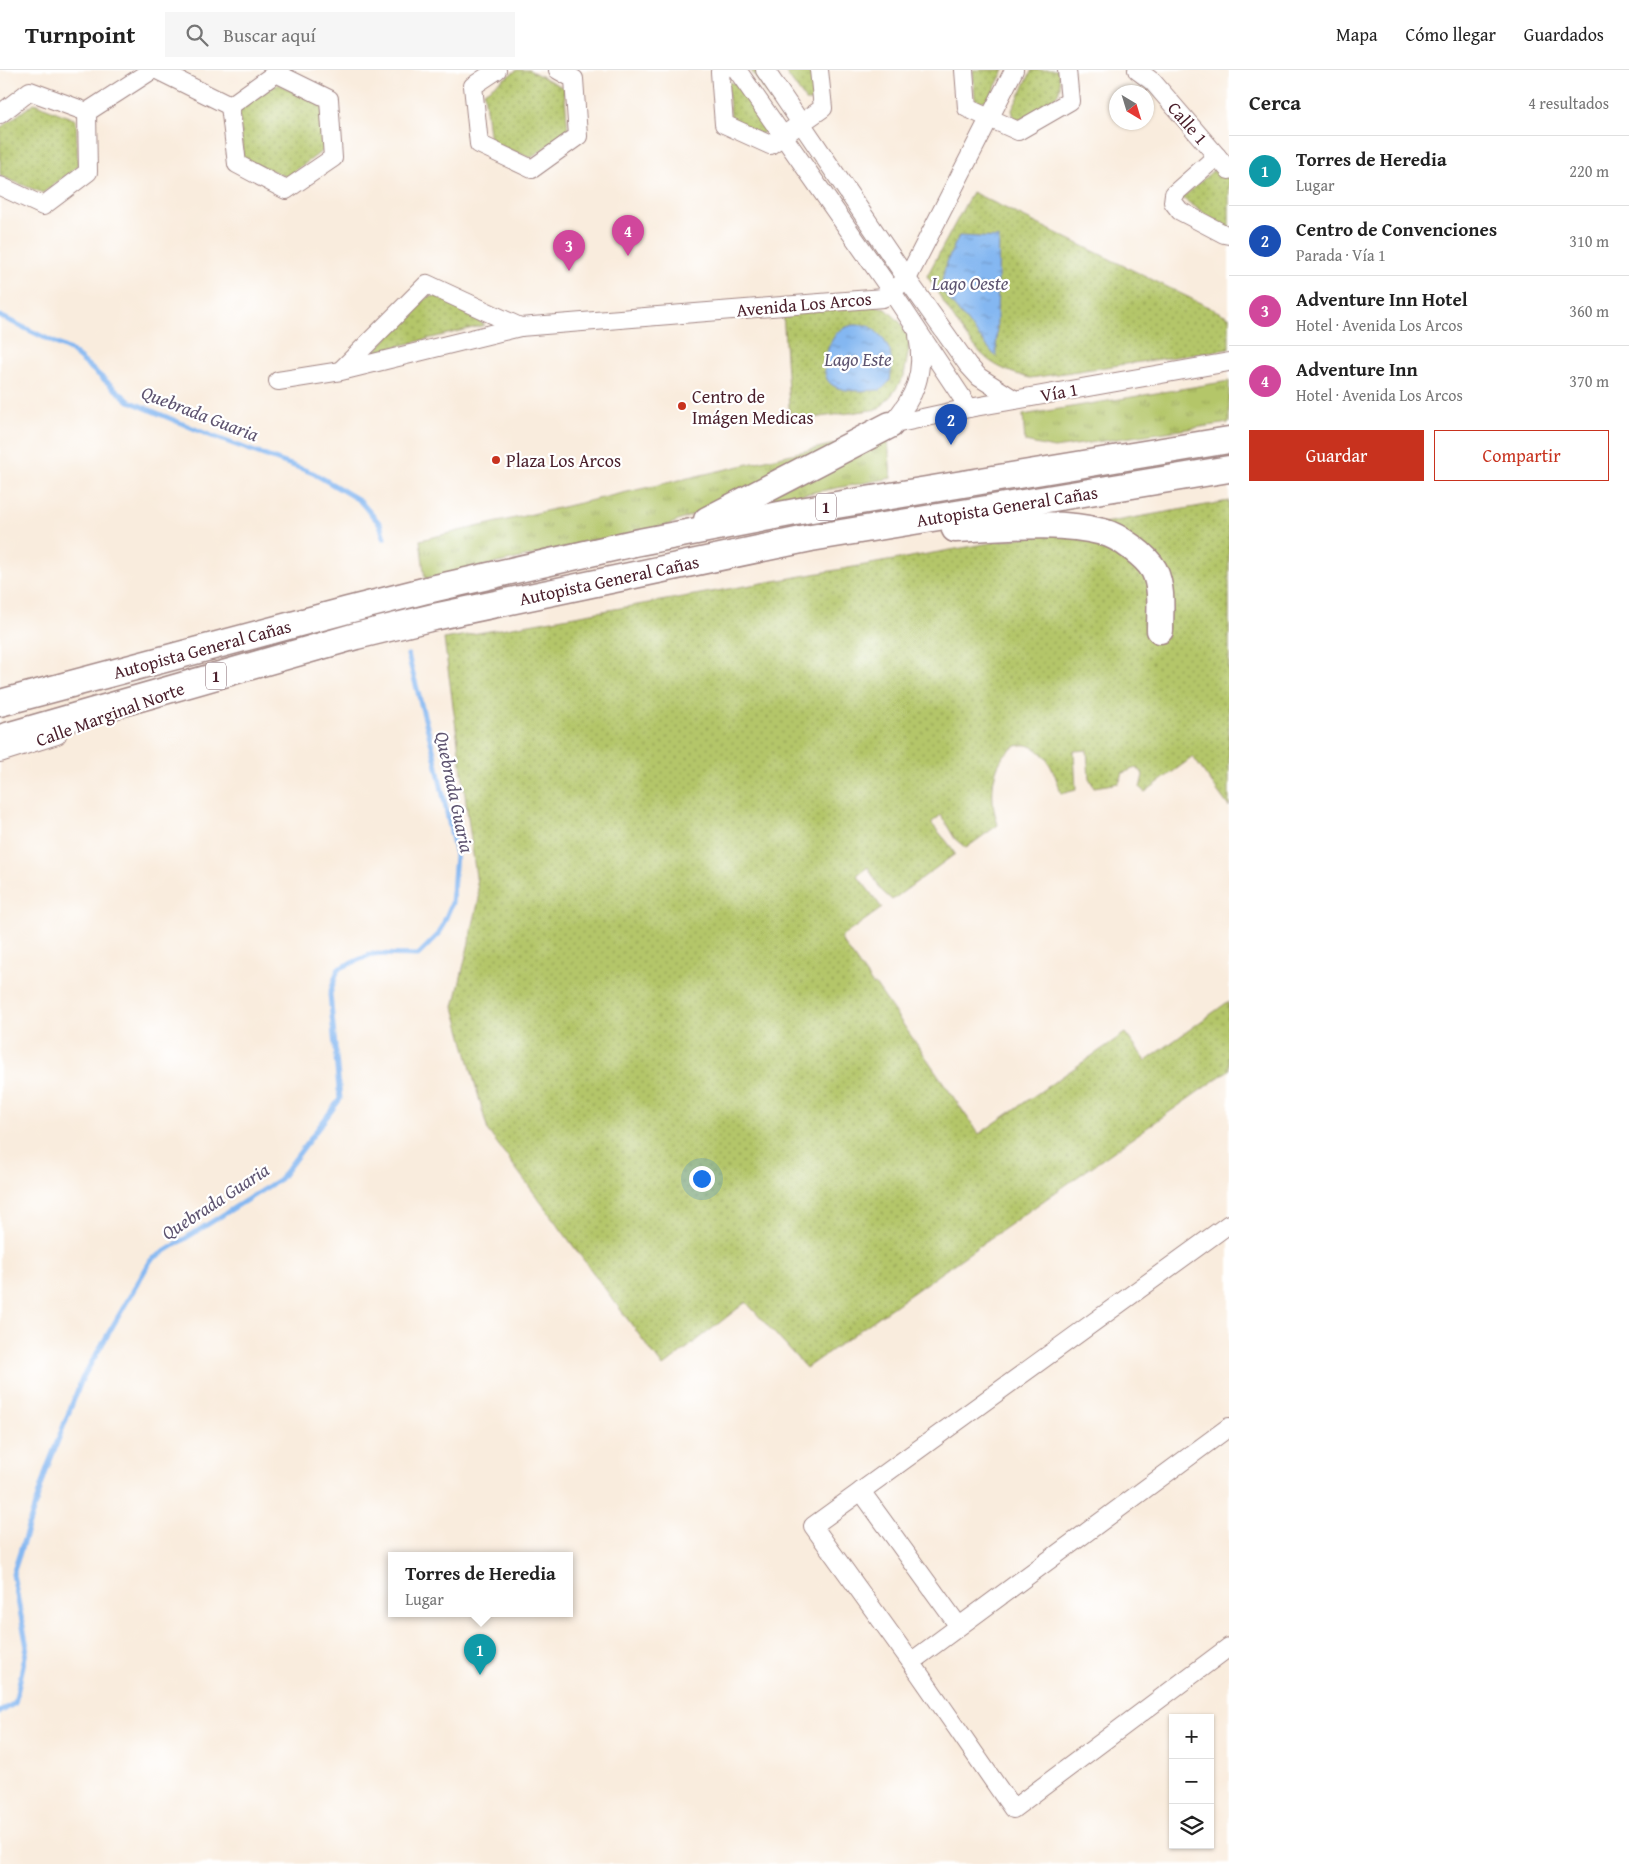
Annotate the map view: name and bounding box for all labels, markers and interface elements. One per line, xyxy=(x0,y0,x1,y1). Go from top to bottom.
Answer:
search box xyxy=(165,12,515,57)
text: Turnpoint xyxy=(25,17,135,52)
icon: search xyxy=(183,21,211,49)
text: Buscar aquí xyxy=(223,21,316,49)
text: Mapa xyxy=(1336,21,1378,48)
text: Cómo llegar xyxy=(1406,21,1496,48)
text: Guardados xyxy=(1524,21,1604,48)
north arrow xyxy=(1109,85,1154,130)
text: Cerca xyxy=(1249,87,1301,118)
text: 4 resultados xyxy=(1528,91,1609,115)
street label: Calle 1 xyxy=(1162,95,1214,151)
text: Torres de Heredia xyxy=(1296,145,1447,173)
text: 1 xyxy=(1261,159,1269,183)
text: 220 m xyxy=(1569,159,1609,183)
text: Lugar xyxy=(1296,173,1335,197)
pin: 4 xyxy=(612,215,644,256)
text: Centro de Convenciones xyxy=(1296,215,1497,243)
text: 2 xyxy=(1261,229,1269,253)
text: 310 m xyxy=(1569,229,1609,253)
pin: 3 xyxy=(553,230,585,271)
text: Parada · Vía 1 xyxy=(1296,243,1386,267)
water label: Lago Oeste xyxy=(931,269,1009,297)
street label: Avenida Los Arcos xyxy=(735,285,873,323)
text: Adventure Inn Hotel xyxy=(1296,285,1468,313)
text: 3 xyxy=(1261,299,1269,323)
text: 360 m xyxy=(1569,299,1609,323)
text: Hotel · Avenida Los Arcos xyxy=(1296,313,1463,337)
water label: Lago Este xyxy=(823,345,892,373)
text: Adventure Inn xyxy=(1296,355,1418,383)
text: 4 xyxy=(1261,369,1269,393)
text: 370 m xyxy=(1569,369,1609,393)
street label: Vía 1 xyxy=(1038,375,1080,409)
water label: Quebrada Guaria xyxy=(137,378,263,448)
place label: Centro de Imágen Medicas xyxy=(692,383,814,431)
text: Hotel · Avenida Los Arcos xyxy=(1296,383,1463,407)
marker: Centro de Imágen Medicas xyxy=(676,400,688,412)
pin: 2 xyxy=(935,404,967,445)
button: Guardar xyxy=(1249,430,1424,481)
button: Compartir xyxy=(1434,430,1609,481)
place label: Plaza Los Arcos xyxy=(506,447,621,474)
marker: Plaza Los Arcos xyxy=(490,454,502,466)
street label: Autopista General Cañas xyxy=(914,478,1100,534)
road number: 1 xyxy=(816,494,836,521)
street label: Autopista General Cañas xyxy=(517,548,701,612)
street label: Autopista General Cañas xyxy=(110,612,294,686)
road number: 1 xyxy=(206,662,226,690)
street label: Calle Marginal Norte xyxy=(32,675,188,753)
water label: Quebrada Guaria xyxy=(428,729,482,856)
water label: Quebrada Guaria xyxy=(156,1156,275,1246)
your location xyxy=(689,1166,715,1192)
popup xyxy=(388,1552,573,1617)
text: Torres de Heredia xyxy=(405,1559,556,1587)
text: Lugar xyxy=(405,1587,444,1611)
pin: 1 xyxy=(464,1634,496,1675)
map controls xyxy=(1169,1714,1214,1849)
button: + xyxy=(1169,1714,1214,1759)
button: − xyxy=(1169,1759,1214,1804)
button: layers xyxy=(1169,1804,1214,1849)

